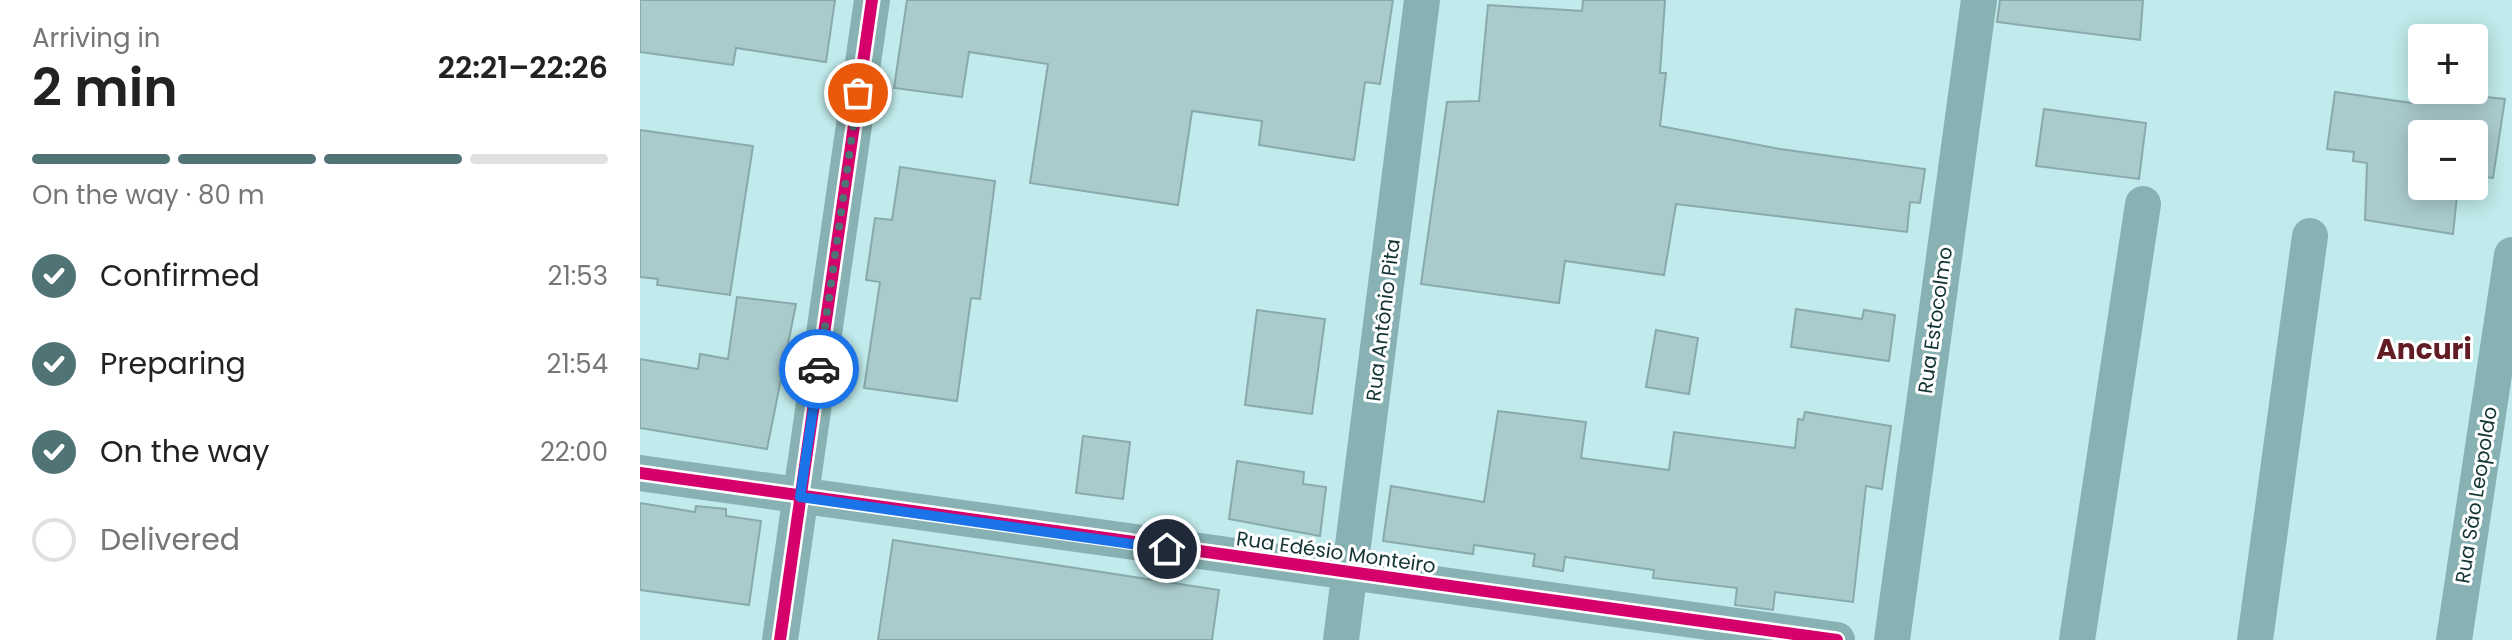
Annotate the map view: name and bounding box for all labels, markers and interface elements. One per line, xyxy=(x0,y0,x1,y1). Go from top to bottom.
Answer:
text: Arriving in xyxy=(32,20,161,56)
map controls xyxy=(2408,24,2488,200)
button: + xyxy=(2408,24,2488,104)
text: 22:21–22:26 xyxy=(438,46,608,89)
text: 2 min xyxy=(32,51,178,124)
pin xyxy=(824,59,892,127)
icon: bag xyxy=(836,71,880,115)
button: − xyxy=(2408,120,2488,200)
text: On the way · 80 m xyxy=(32,177,265,213)
street label: Rua Antônio Pita xyxy=(1359,237,1407,403)
street label: Rua Estocolmo xyxy=(1911,245,1959,395)
icon: check xyxy=(32,254,76,298)
text: Confirmed xyxy=(100,254,260,297)
text: 21:53 xyxy=(548,258,608,294)
courier xyxy=(779,329,859,409)
district label: Ancuri xyxy=(2376,330,2472,369)
icon: check xyxy=(32,342,76,386)
text: Preparing xyxy=(100,342,246,385)
text: 21:54 xyxy=(547,346,608,382)
icon: car xyxy=(797,347,841,391)
street label: Rua São Leopoldo xyxy=(2448,405,2504,585)
icon: check xyxy=(32,430,76,474)
text: On the way xyxy=(100,430,269,473)
text: 22:00 xyxy=(540,434,608,470)
pin xyxy=(1133,515,1201,583)
text: Delivered xyxy=(100,518,240,561)
street label: Rua Edésio Monteiro xyxy=(1234,524,1438,580)
icon: home xyxy=(1145,527,1189,571)

